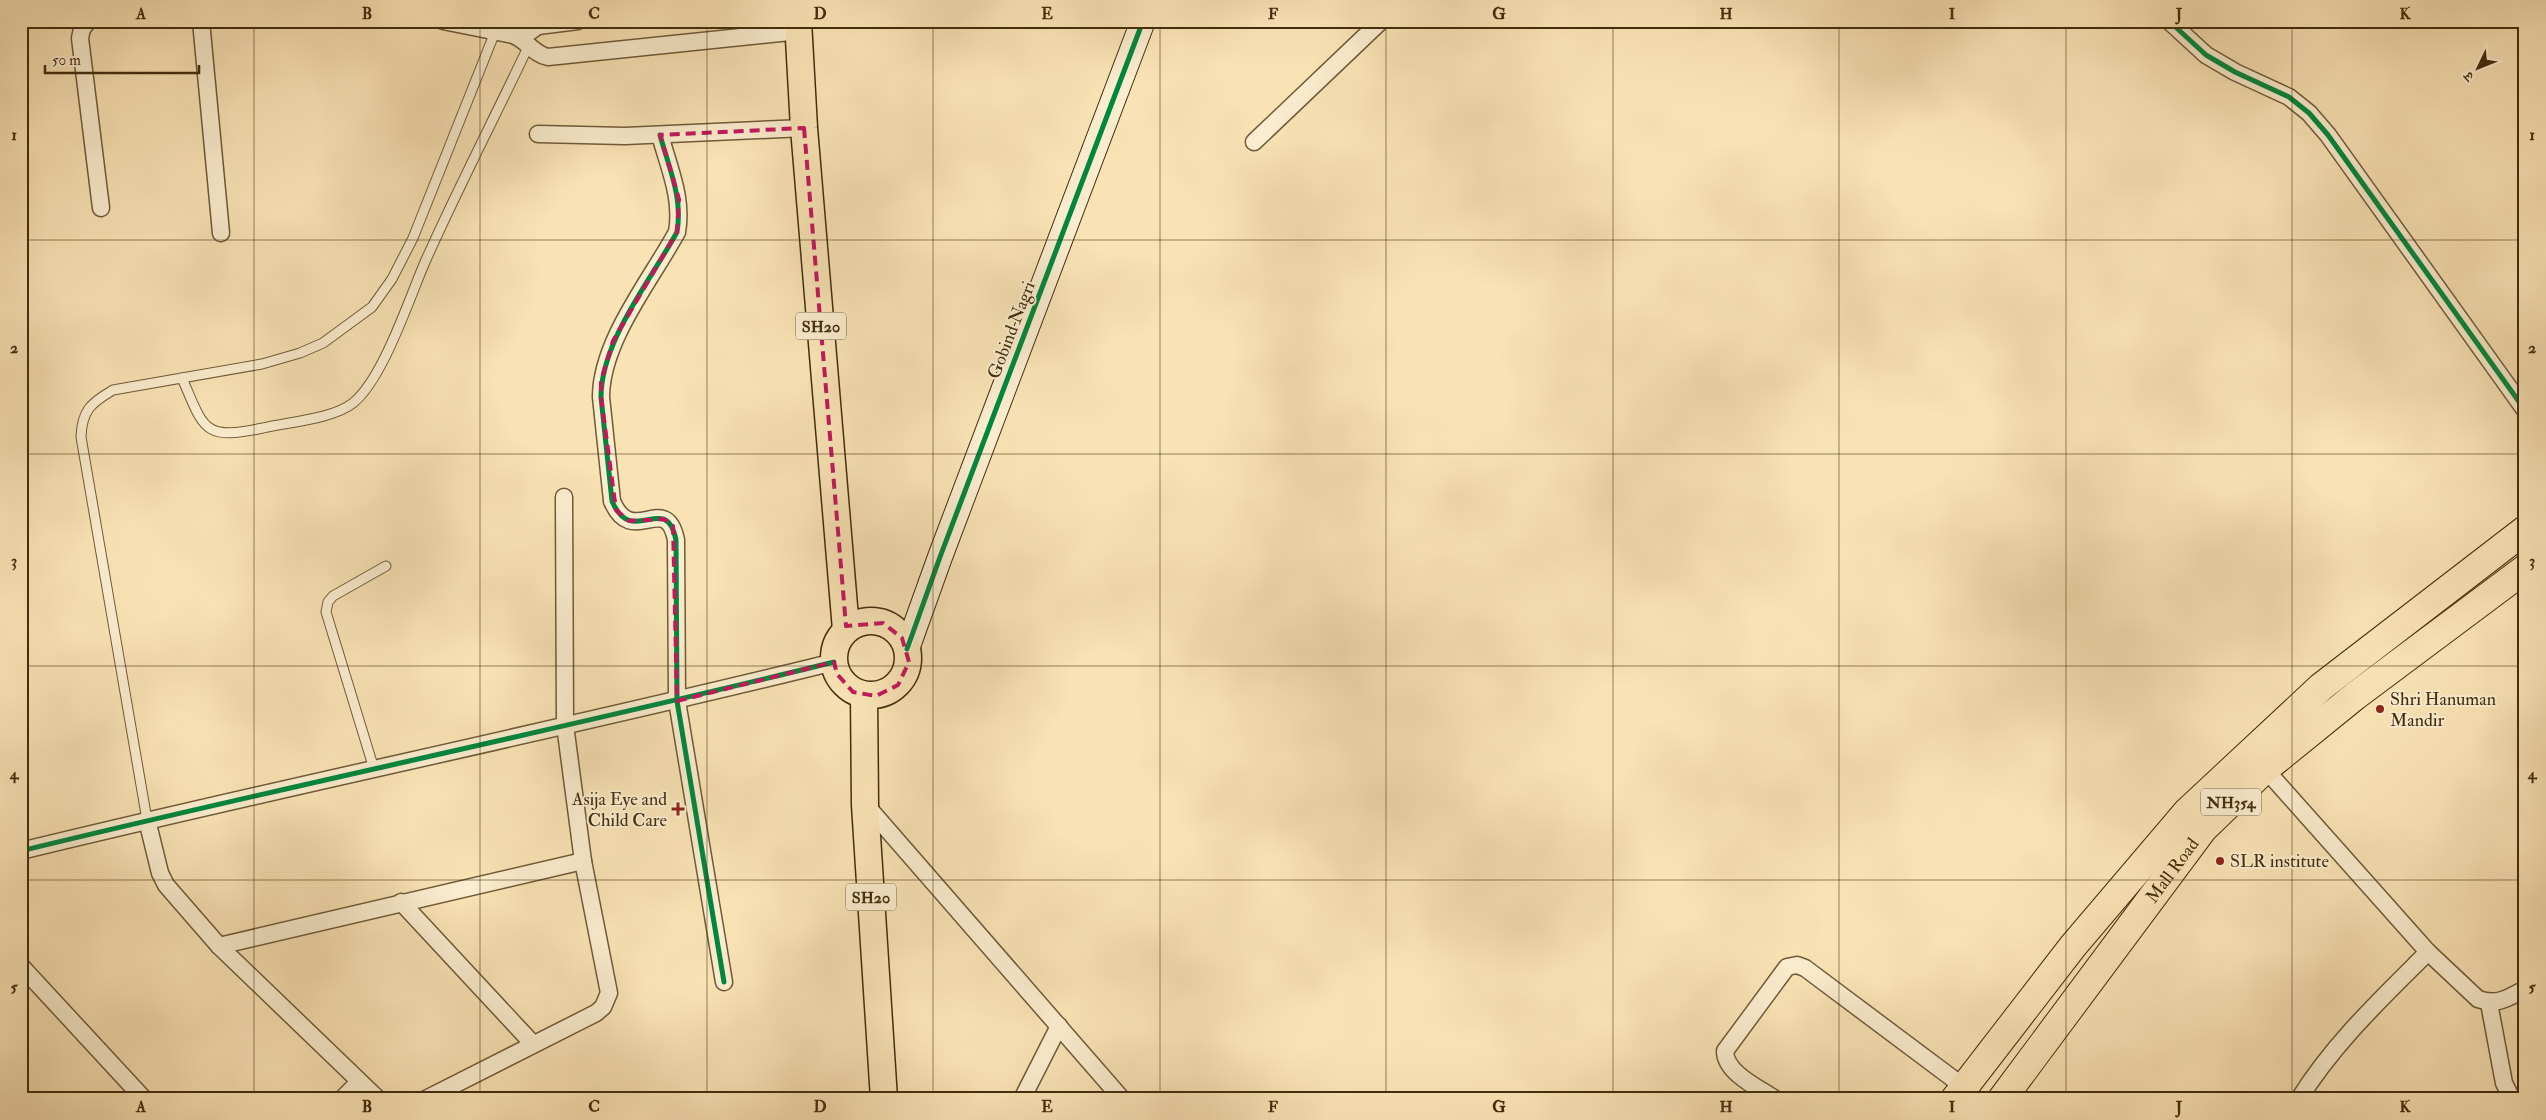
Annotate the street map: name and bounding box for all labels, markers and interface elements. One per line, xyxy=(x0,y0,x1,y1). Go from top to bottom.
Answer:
text: A xyxy=(135,4,147,24)
text: B xyxy=(362,4,372,24)
text: C xyxy=(588,4,600,24)
text: D xyxy=(813,4,827,24)
text: E xyxy=(1041,4,1053,24)
text: F xyxy=(1268,4,1278,24)
text: G xyxy=(1492,4,1506,24)
text: H xyxy=(1719,4,1733,24)
text: I xyxy=(1949,4,1956,24)
text: J xyxy=(2175,4,2183,25)
text: K xyxy=(2399,4,2411,24)
scale bar xyxy=(45,42,199,74)
north arrow xyxy=(2454,42,2504,92)
text: 50 m xyxy=(52,51,81,70)
text: उ xyxy=(2460,67,2478,86)
text: 1 xyxy=(11,125,17,145)
text: 1 xyxy=(2529,125,2535,145)
street label: Gobind Nagri xyxy=(982,278,1041,382)
road number: SH20 xyxy=(796,312,846,340)
text: 2 xyxy=(10,338,18,358)
text: 2 xyxy=(2528,338,2536,358)
text: 3 xyxy=(11,551,17,571)
text: 3 xyxy=(2529,551,2535,571)
place label: Shri Hanuman Mandir xyxy=(2390,688,2496,732)
marker: Shri Hanuman Mandir xyxy=(2374,703,2386,715)
text: 4 xyxy=(9,764,20,784)
text: 4 xyxy=(2527,764,2538,784)
place label: Asija Eye and Child Care xyxy=(571,788,667,832)
road number: NH354 xyxy=(2201,789,2261,816)
marker: Asija Eye and Child Care xyxy=(671,802,685,816)
street label: Mall Road xyxy=(2141,833,2204,908)
place label: SLR institute xyxy=(2230,850,2329,873)
marker: SLR institute xyxy=(2214,855,2226,867)
road number: SH20 xyxy=(846,884,896,910)
text: 5 xyxy=(10,977,18,997)
text: 5 xyxy=(2528,977,2536,997)
text: A xyxy=(135,1097,147,1117)
text: B xyxy=(362,1097,372,1117)
text: C xyxy=(588,1097,600,1117)
text: D xyxy=(813,1097,827,1117)
text: E xyxy=(1041,1097,1053,1117)
text: F xyxy=(1268,1097,1278,1117)
text: G xyxy=(1492,1097,1506,1117)
text: H xyxy=(1719,1097,1733,1117)
text: I xyxy=(1949,1097,1956,1117)
text: J xyxy=(2175,1097,2183,1118)
text: K xyxy=(2399,1097,2411,1117)

